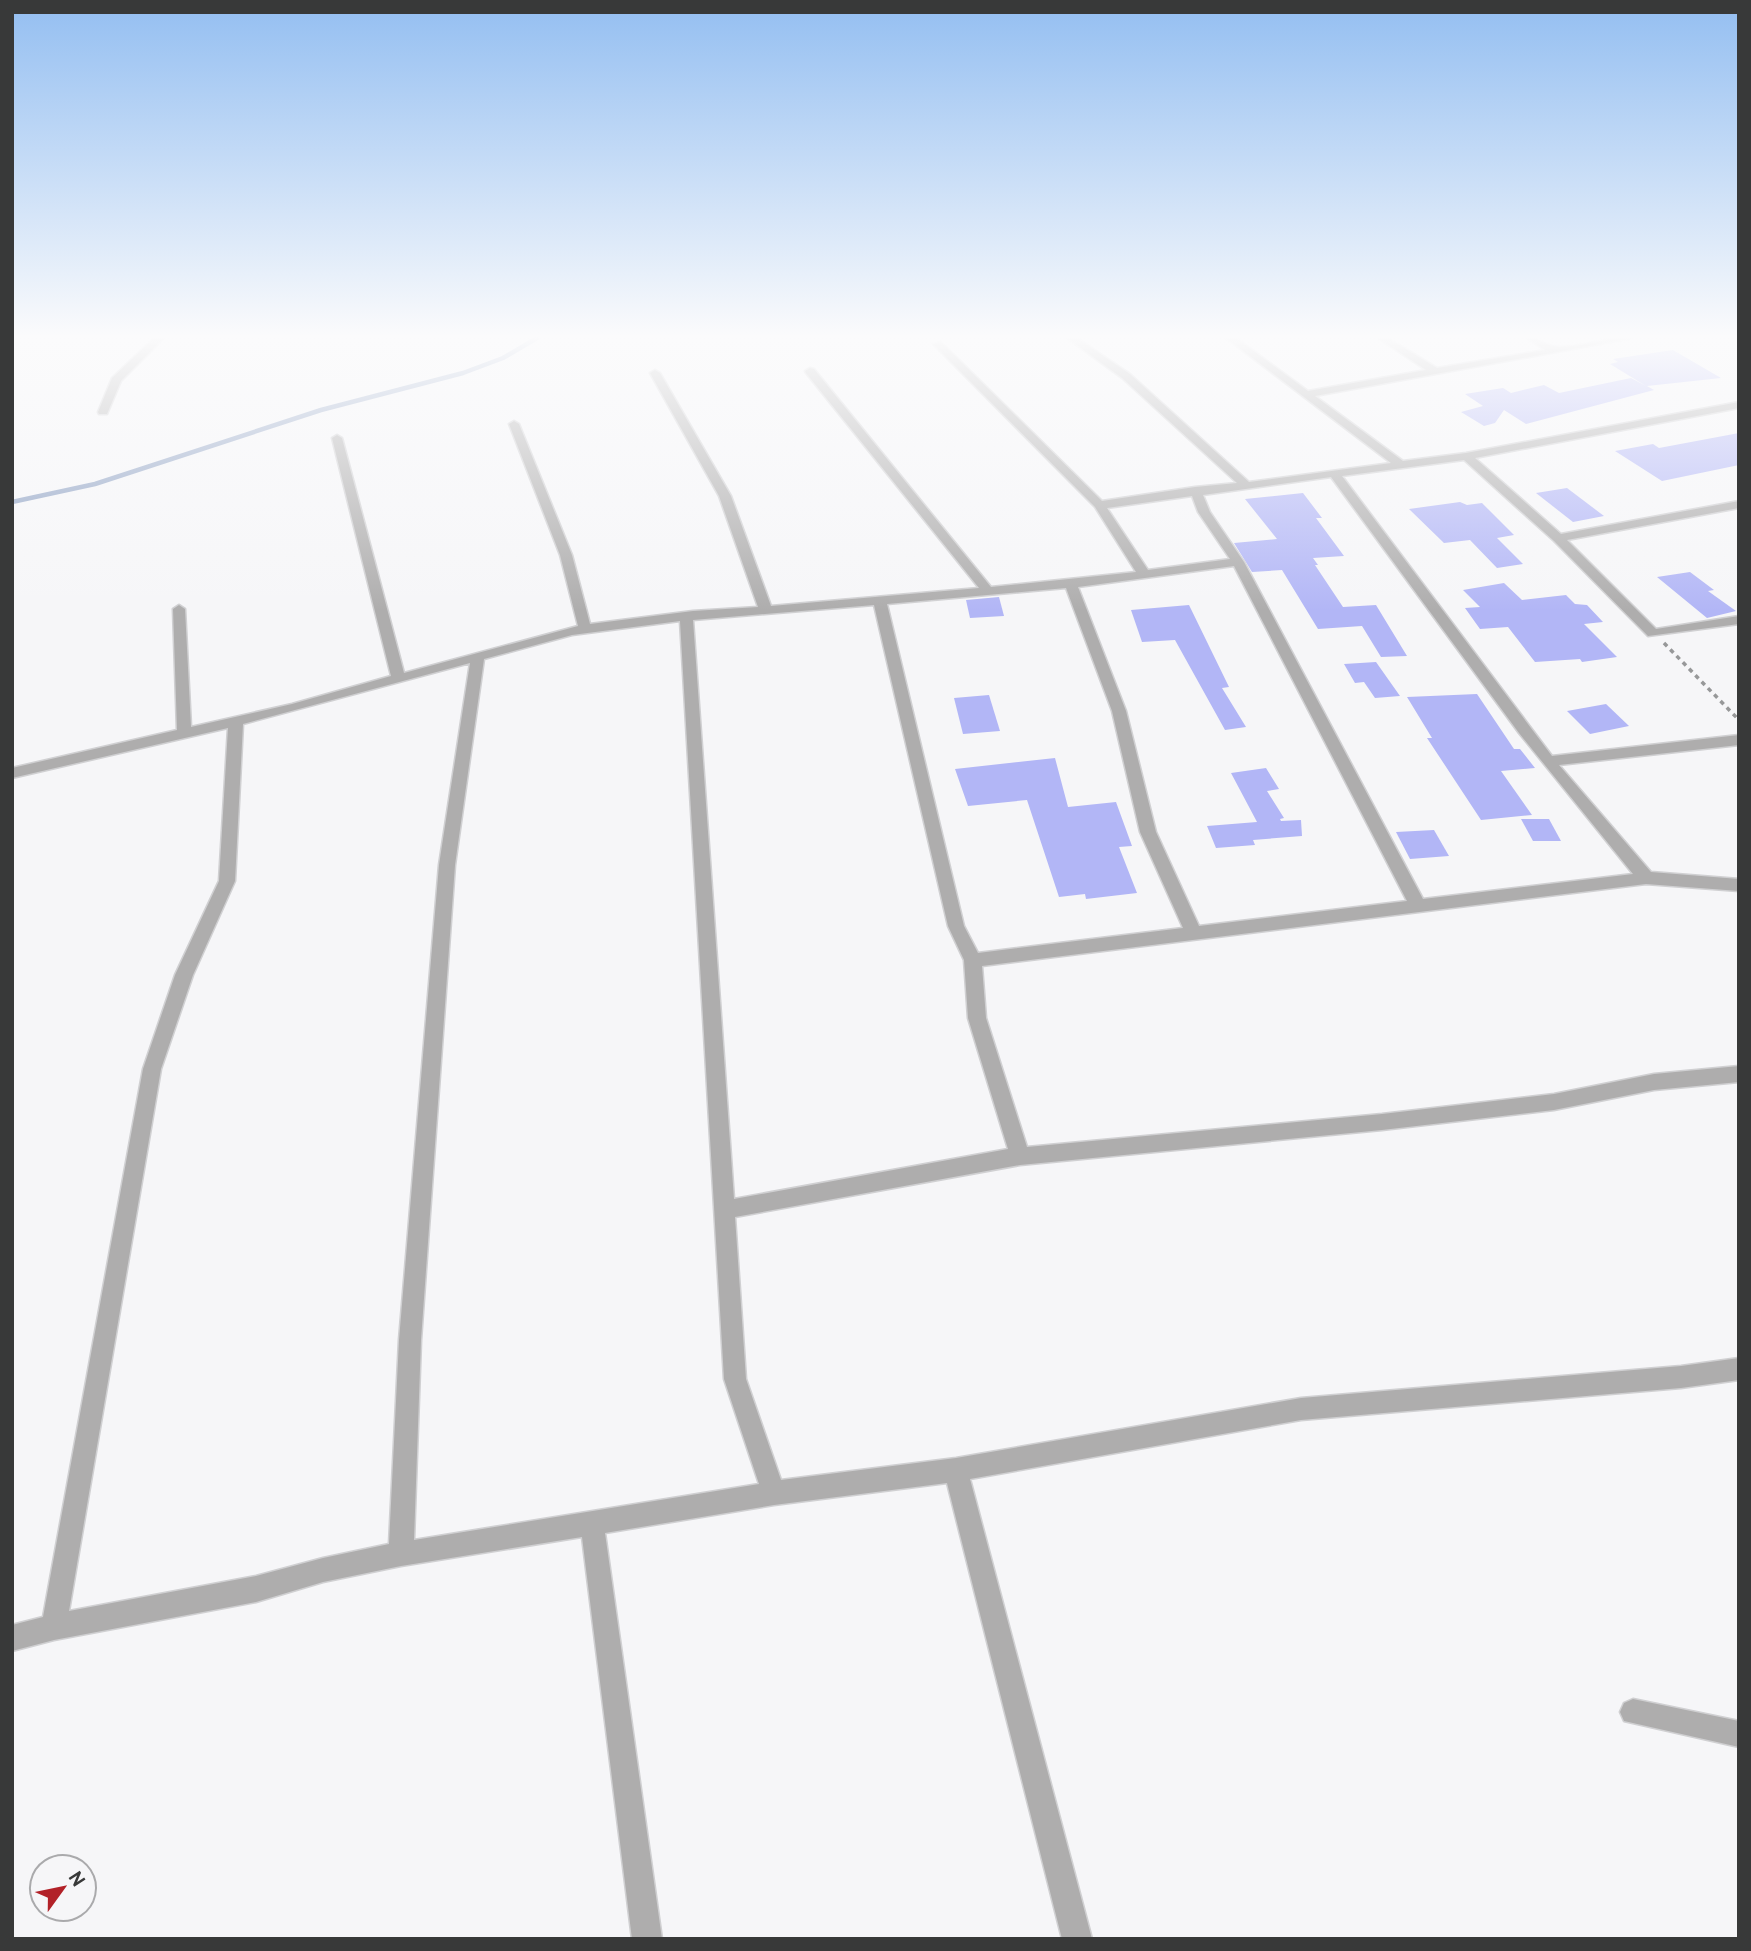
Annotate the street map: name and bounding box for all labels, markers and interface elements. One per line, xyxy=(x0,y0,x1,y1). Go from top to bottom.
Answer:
north arrow xyxy=(28,1853,98,1923)
text: N xyxy=(62,1868,89,1892)

